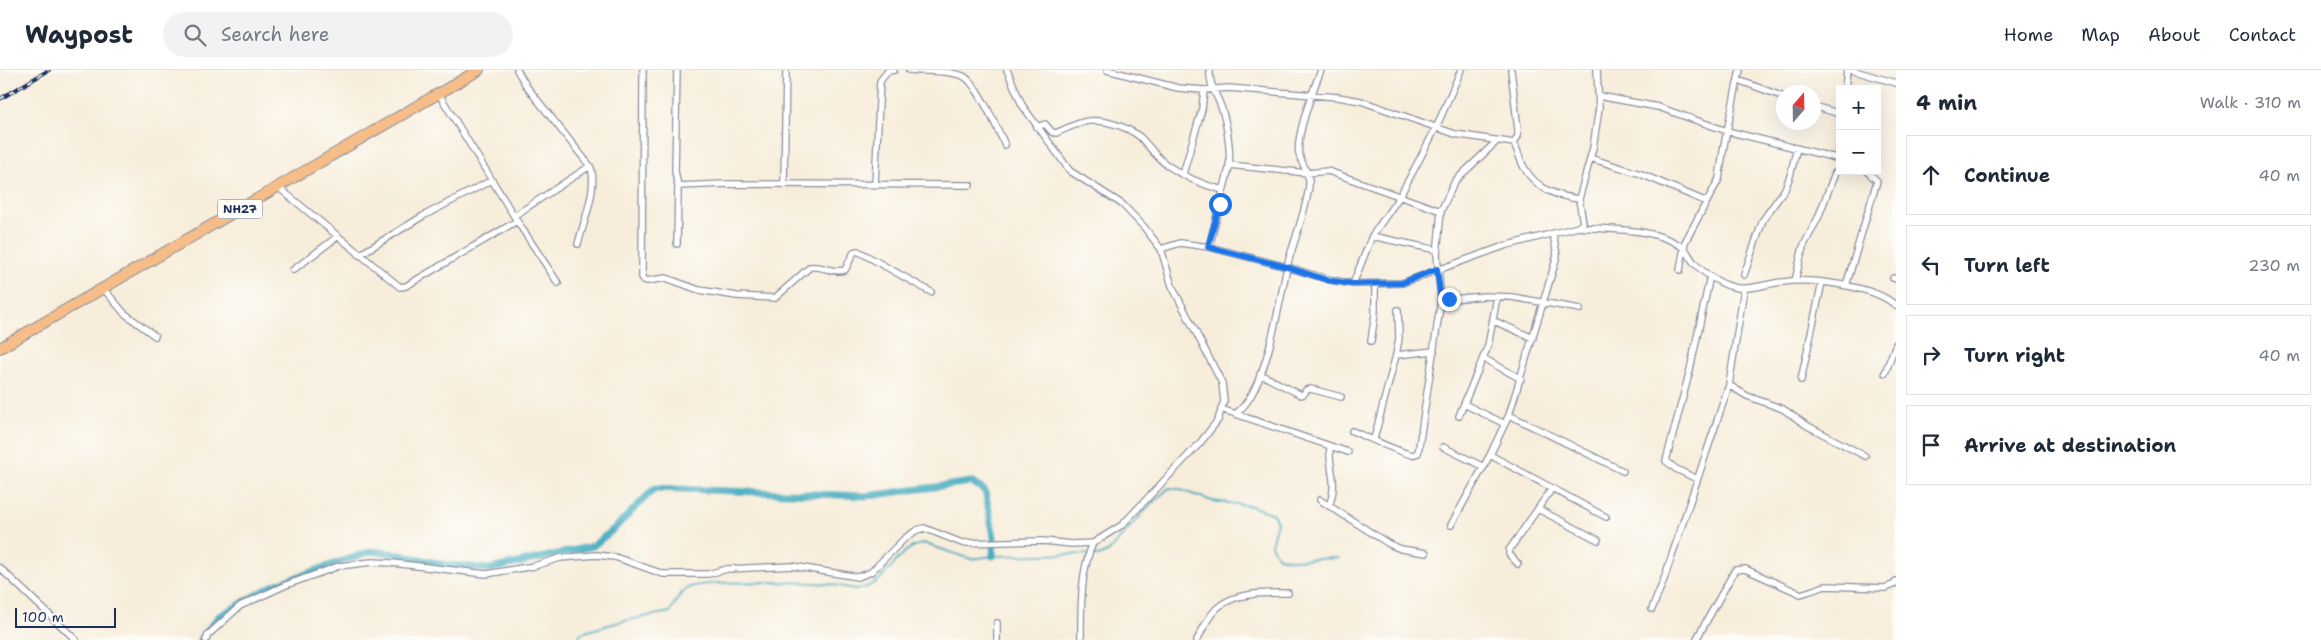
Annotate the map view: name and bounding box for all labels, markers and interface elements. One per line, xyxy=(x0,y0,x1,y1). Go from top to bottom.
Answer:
search box xyxy=(163,12,513,57)
text: Waypost xyxy=(25,19,133,51)
icon: search xyxy=(181,21,209,49)
text: Search here xyxy=(221,22,329,47)
text: Home xyxy=(2004,23,2053,47)
text: Map xyxy=(2081,23,2120,47)
text: About xyxy=(2148,23,2201,47)
text: Contact xyxy=(2229,23,2296,47)
north arrow xyxy=(1776,85,1821,130)
map controls xyxy=(1836,85,1881,175)
button: + xyxy=(1836,85,1881,130)
text: 4 min xyxy=(1916,89,1977,117)
text: Walk · 310 m xyxy=(2200,92,2301,113)
button: − xyxy=(1836,130,1881,175)
icon: ahead xyxy=(1917,161,1945,189)
text: Continue xyxy=(1964,163,2050,188)
text: 40 m xyxy=(2258,165,2300,186)
route start xyxy=(1209,193,1232,216)
road number: NH27 xyxy=(218,200,262,218)
icon: left xyxy=(1917,251,1945,279)
text: Turn left xyxy=(1964,253,2050,278)
text: 230 m xyxy=(2248,255,2300,276)
route end xyxy=(1438,288,1461,311)
icon: right xyxy=(1917,341,1945,369)
text: Turn right xyxy=(1964,343,2065,368)
text: 40 m xyxy=(2258,345,2300,366)
icon: arrive xyxy=(1917,431,1945,459)
text: Arrive at destination xyxy=(1964,433,2176,458)
scale bar xyxy=(15,605,116,628)
text: 100 m xyxy=(22,608,64,626)

